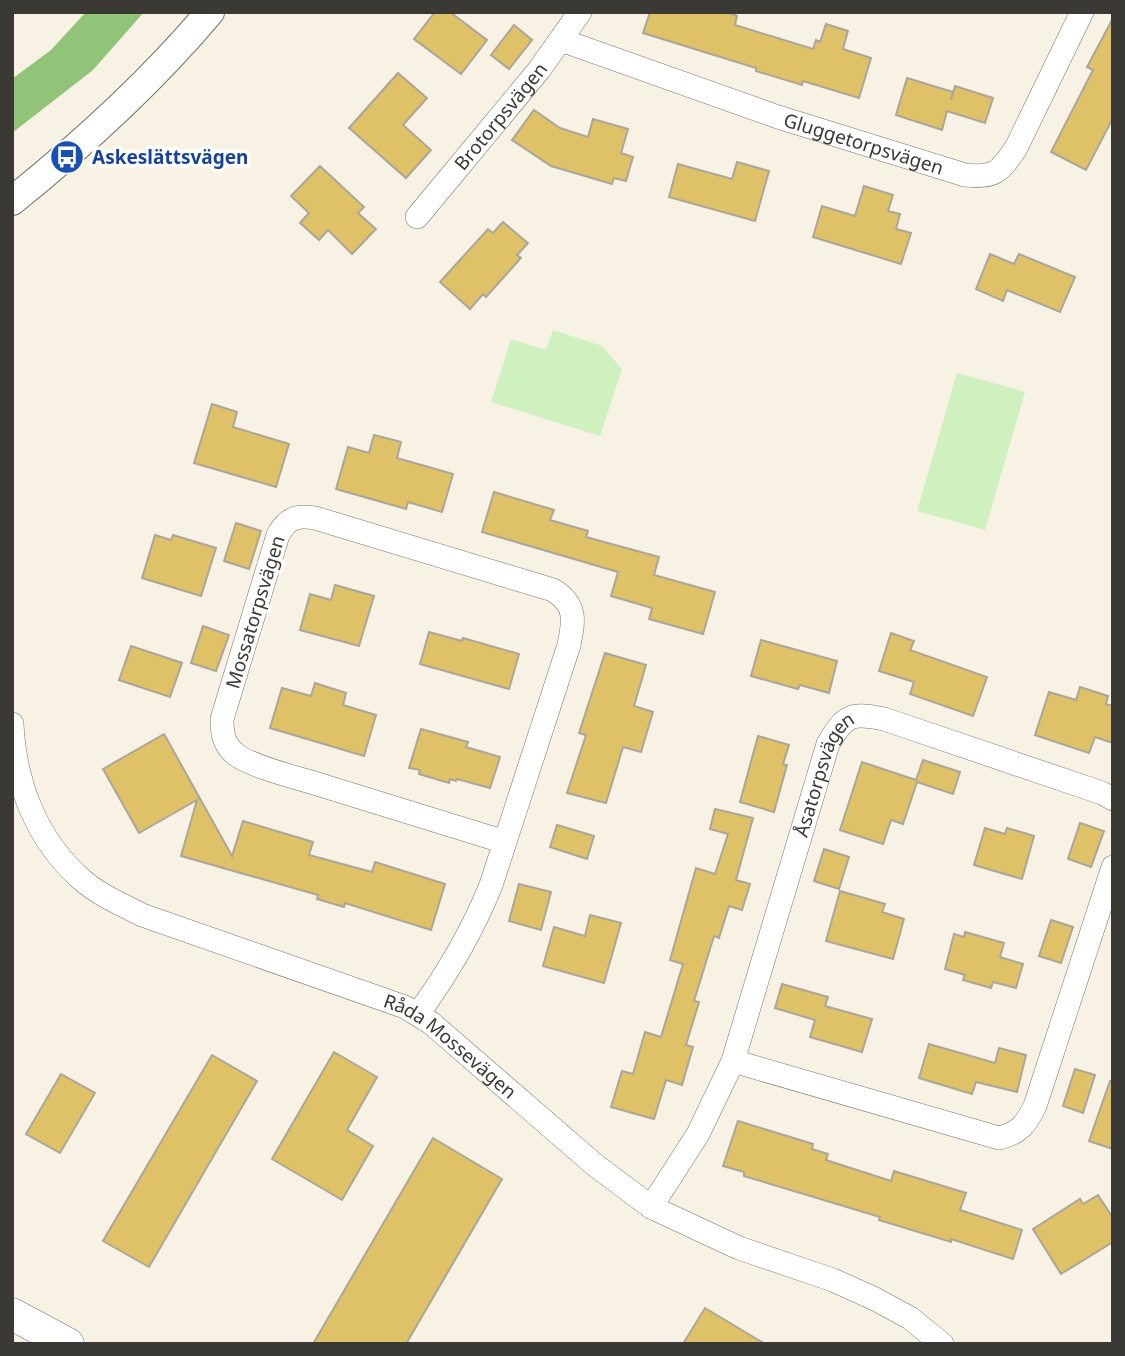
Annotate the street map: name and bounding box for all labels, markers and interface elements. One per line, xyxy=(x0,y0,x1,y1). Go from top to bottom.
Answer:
street label: Brotorpsvägen xyxy=(448,57,553,176)
street label: Gluggetorpsvägen xyxy=(781,107,947,181)
bus stop icon: Askeslättsvägen xyxy=(48,138,86,176)
place label: Askeslättsvägen xyxy=(92,144,248,170)
street label: Mossatorpsvägen xyxy=(219,532,291,692)
street label: Åsatorpsvägen xyxy=(788,705,859,840)
street label: Råda Mossevägen xyxy=(380,988,522,1104)

